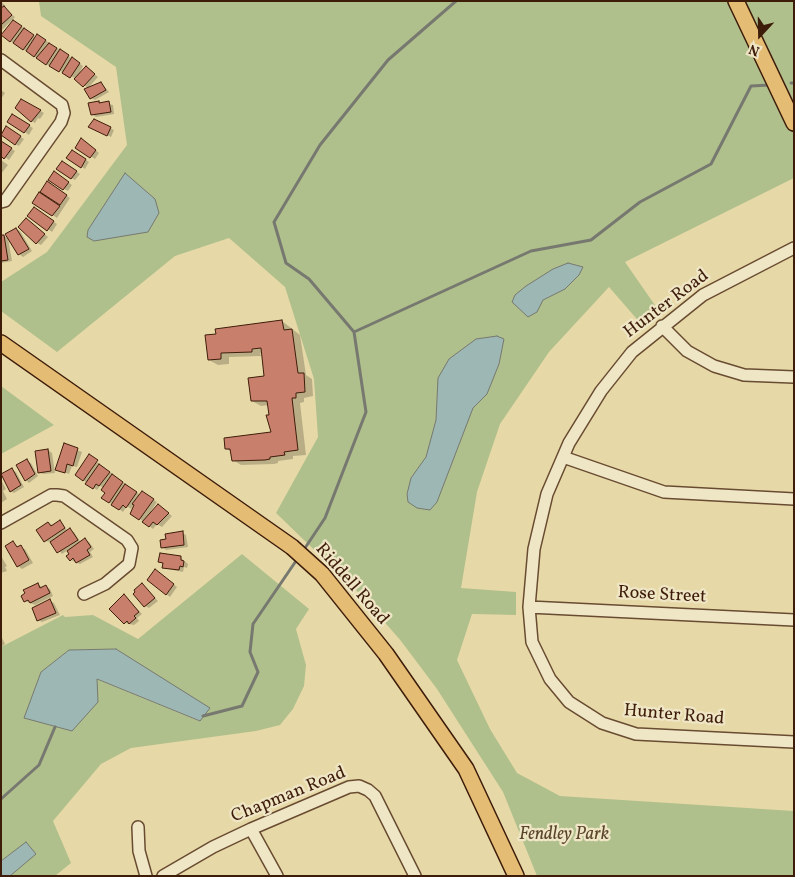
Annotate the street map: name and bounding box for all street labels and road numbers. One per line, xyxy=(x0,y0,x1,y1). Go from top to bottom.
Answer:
street label: Hunter Road xyxy=(620,266,714,344)
street label: Riddell Road xyxy=(310,540,392,630)
street label: Rose Street xyxy=(617,583,707,609)
street label: Hunter Road xyxy=(623,701,725,731)
street label: Chapman Road xyxy=(229,763,349,829)

